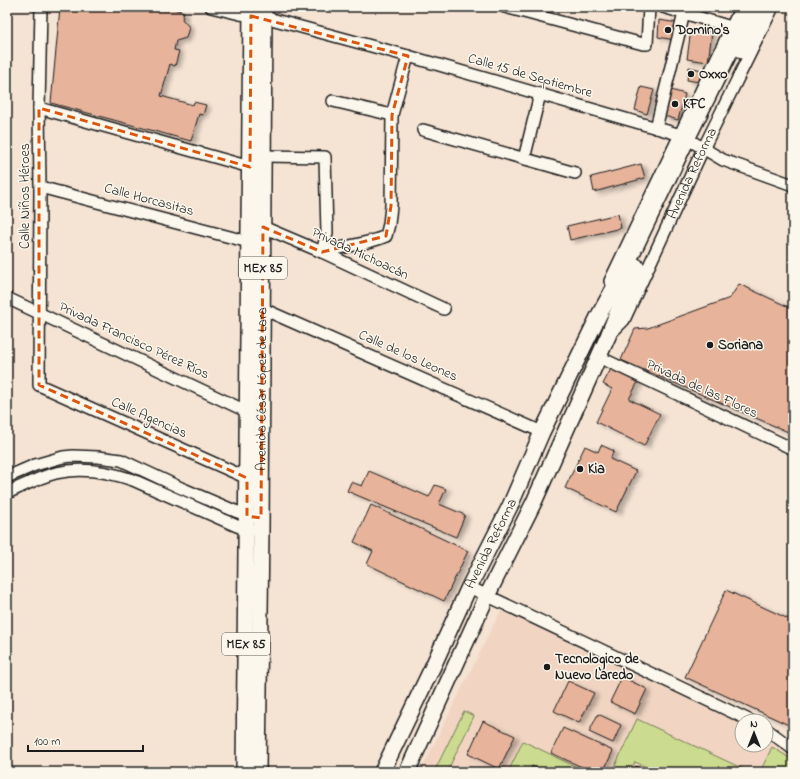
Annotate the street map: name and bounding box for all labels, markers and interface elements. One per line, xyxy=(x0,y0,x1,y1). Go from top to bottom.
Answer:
place label: Domino's xyxy=(675,20,730,41)
marker: Domino's xyxy=(663,25,673,35)
street label: Calle 15 de Septiembre xyxy=(465,48,595,104)
place label: Oxxo xyxy=(699,64,728,85)
marker: Oxxo xyxy=(686,69,696,79)
place label: KFC xyxy=(683,94,706,115)
marker: KFC xyxy=(670,99,680,109)
street label: Avenida Reforma xyxy=(662,124,722,223)
street label: Calle Niños Héroes xyxy=(15,143,36,249)
street label: Calle Horcasitas xyxy=(102,178,196,222)
street label: Privada Michoacán xyxy=(308,222,412,286)
road number: MEX 85 xyxy=(239,257,287,279)
street label: Privada Francisco Pérez Ríos xyxy=(55,297,213,385)
street label: Avenida César López de Lara xyxy=(251,307,273,471)
street label: Calle de los Leones xyxy=(355,325,461,387)
place label: Soriana xyxy=(718,335,764,356)
marker: Soriana xyxy=(705,340,715,350)
street label: Privada de las Flores xyxy=(643,354,761,424)
street label: Calle Agencias xyxy=(107,392,190,445)
place label: Kia xyxy=(588,459,605,480)
marker: Kia xyxy=(575,464,585,474)
street label: Avenida Reforma xyxy=(459,495,522,593)
road number: MEX 85 xyxy=(222,633,270,655)
place label: Tecnologico de Nuevo Laredo xyxy=(555,649,640,686)
marker: Tecnologico de Nuevo Laredo xyxy=(542,662,552,672)
north arrow xyxy=(734,713,774,753)
text: N xyxy=(750,716,758,732)
scale bar xyxy=(28,727,143,753)
text: 100 m xyxy=(34,733,61,751)

